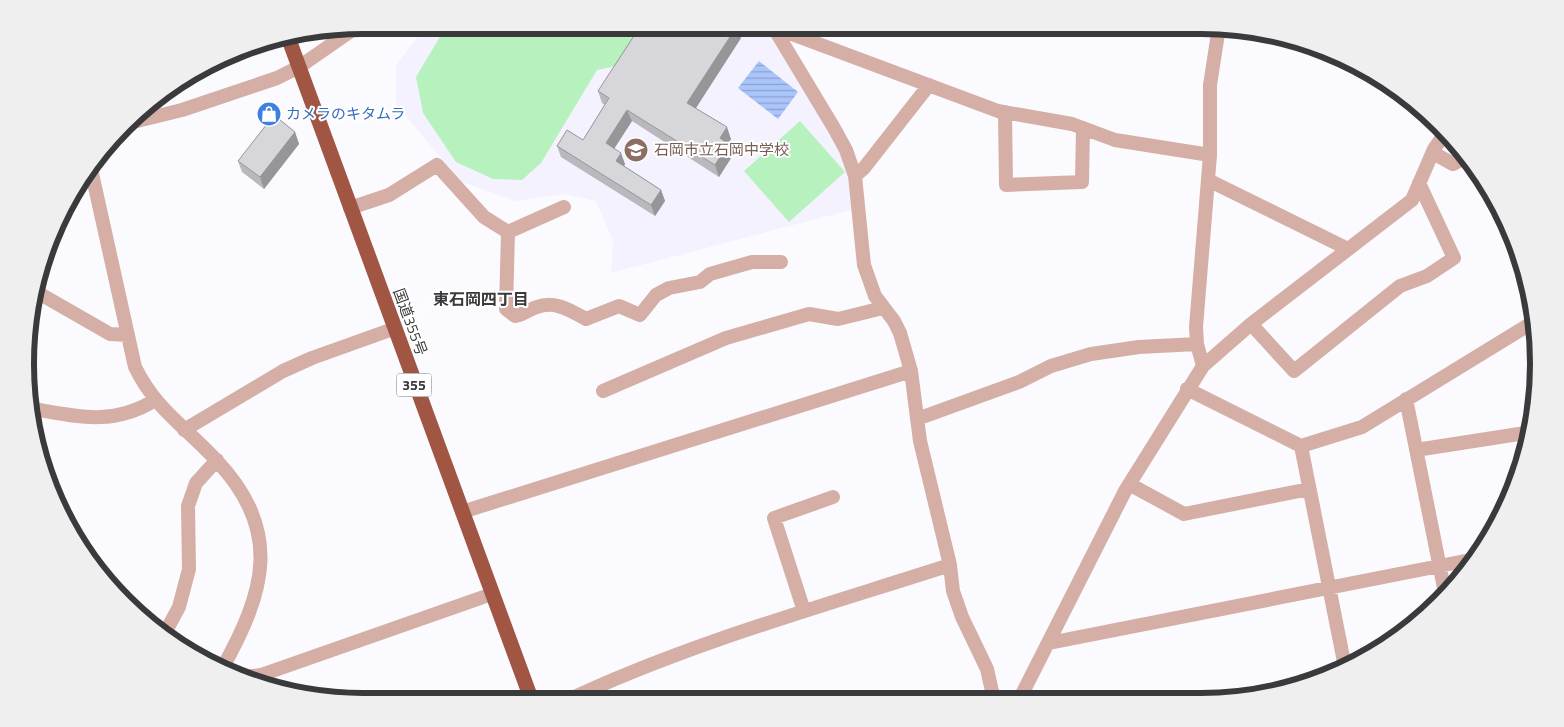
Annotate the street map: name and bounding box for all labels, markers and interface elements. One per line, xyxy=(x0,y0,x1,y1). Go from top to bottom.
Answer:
shop icon: カメラのキタムラ xyxy=(256,101,282,127)
place label: カメラのキタムラ xyxy=(286,102,405,125)
school or university icon: 石岡市立石岡中学校 xyxy=(623,137,649,163)
place label: 石岡市立石岡中学校 xyxy=(654,138,789,161)
street label: 国道355号 xyxy=(388,285,433,359)
district label: 東石岡四丁目 xyxy=(433,287,529,311)
road number: 355 xyxy=(396,374,432,396)

